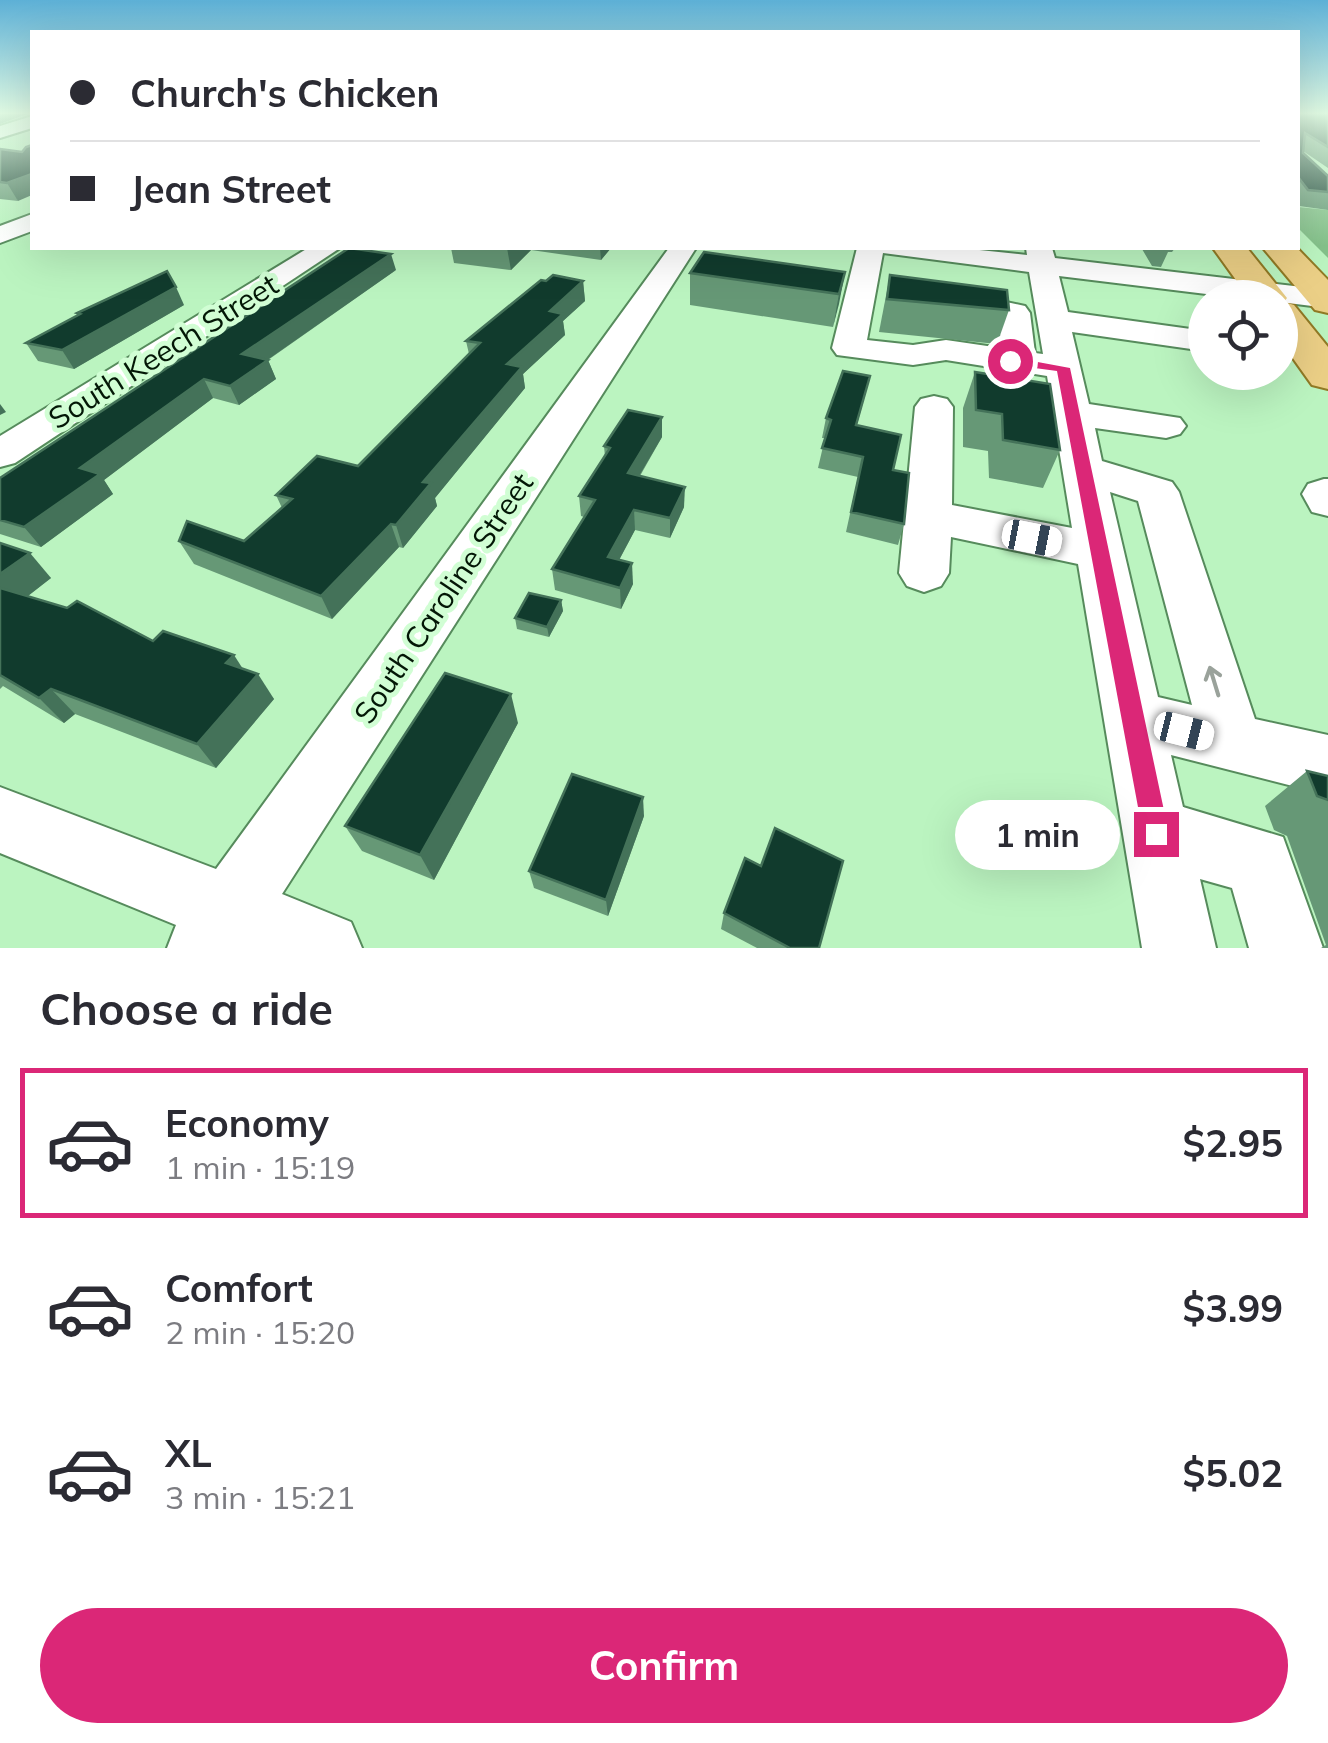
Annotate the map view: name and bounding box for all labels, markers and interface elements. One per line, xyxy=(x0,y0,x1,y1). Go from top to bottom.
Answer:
text: Church's Chicken xyxy=(130,69,439,117)
text: Jean Street xyxy=(130,165,331,213)
street label: South Keech Street xyxy=(41,265,285,437)
map controls xyxy=(1188,280,1298,390)
button: locate xyxy=(1188,280,1298,390)
route start xyxy=(988,339,1033,384)
street label: South Caroline Street xyxy=(345,466,541,730)
car xyxy=(1000,518,1064,558)
one-way arrow xyxy=(1204,666,1222,698)
car xyxy=(1151,709,1217,753)
callout: 1 min xyxy=(956,799,1121,869)
route end xyxy=(1134,812,1179,857)
text: 1 min xyxy=(995,815,1080,855)
text: Choose a ride xyxy=(40,980,333,1036)
icon: car xyxy=(45,1098,135,1188)
text: Economy xyxy=(165,1099,329,1147)
text: $2.95 xyxy=(1182,1119,1283,1167)
text: 1 min · 15:19 xyxy=(165,1147,355,1187)
icon: car xyxy=(45,1263,135,1353)
text: Comfort xyxy=(165,1264,313,1312)
text: $3.99 xyxy=(1182,1284,1283,1332)
text: 2 min · 15:20 xyxy=(165,1312,355,1352)
icon: car xyxy=(45,1428,135,1518)
text: XL xyxy=(165,1429,212,1477)
text: $5.02 xyxy=(1182,1449,1283,1497)
text: 3 min · 15:21 xyxy=(165,1477,355,1517)
button: Confirm xyxy=(40,1608,1288,1723)

